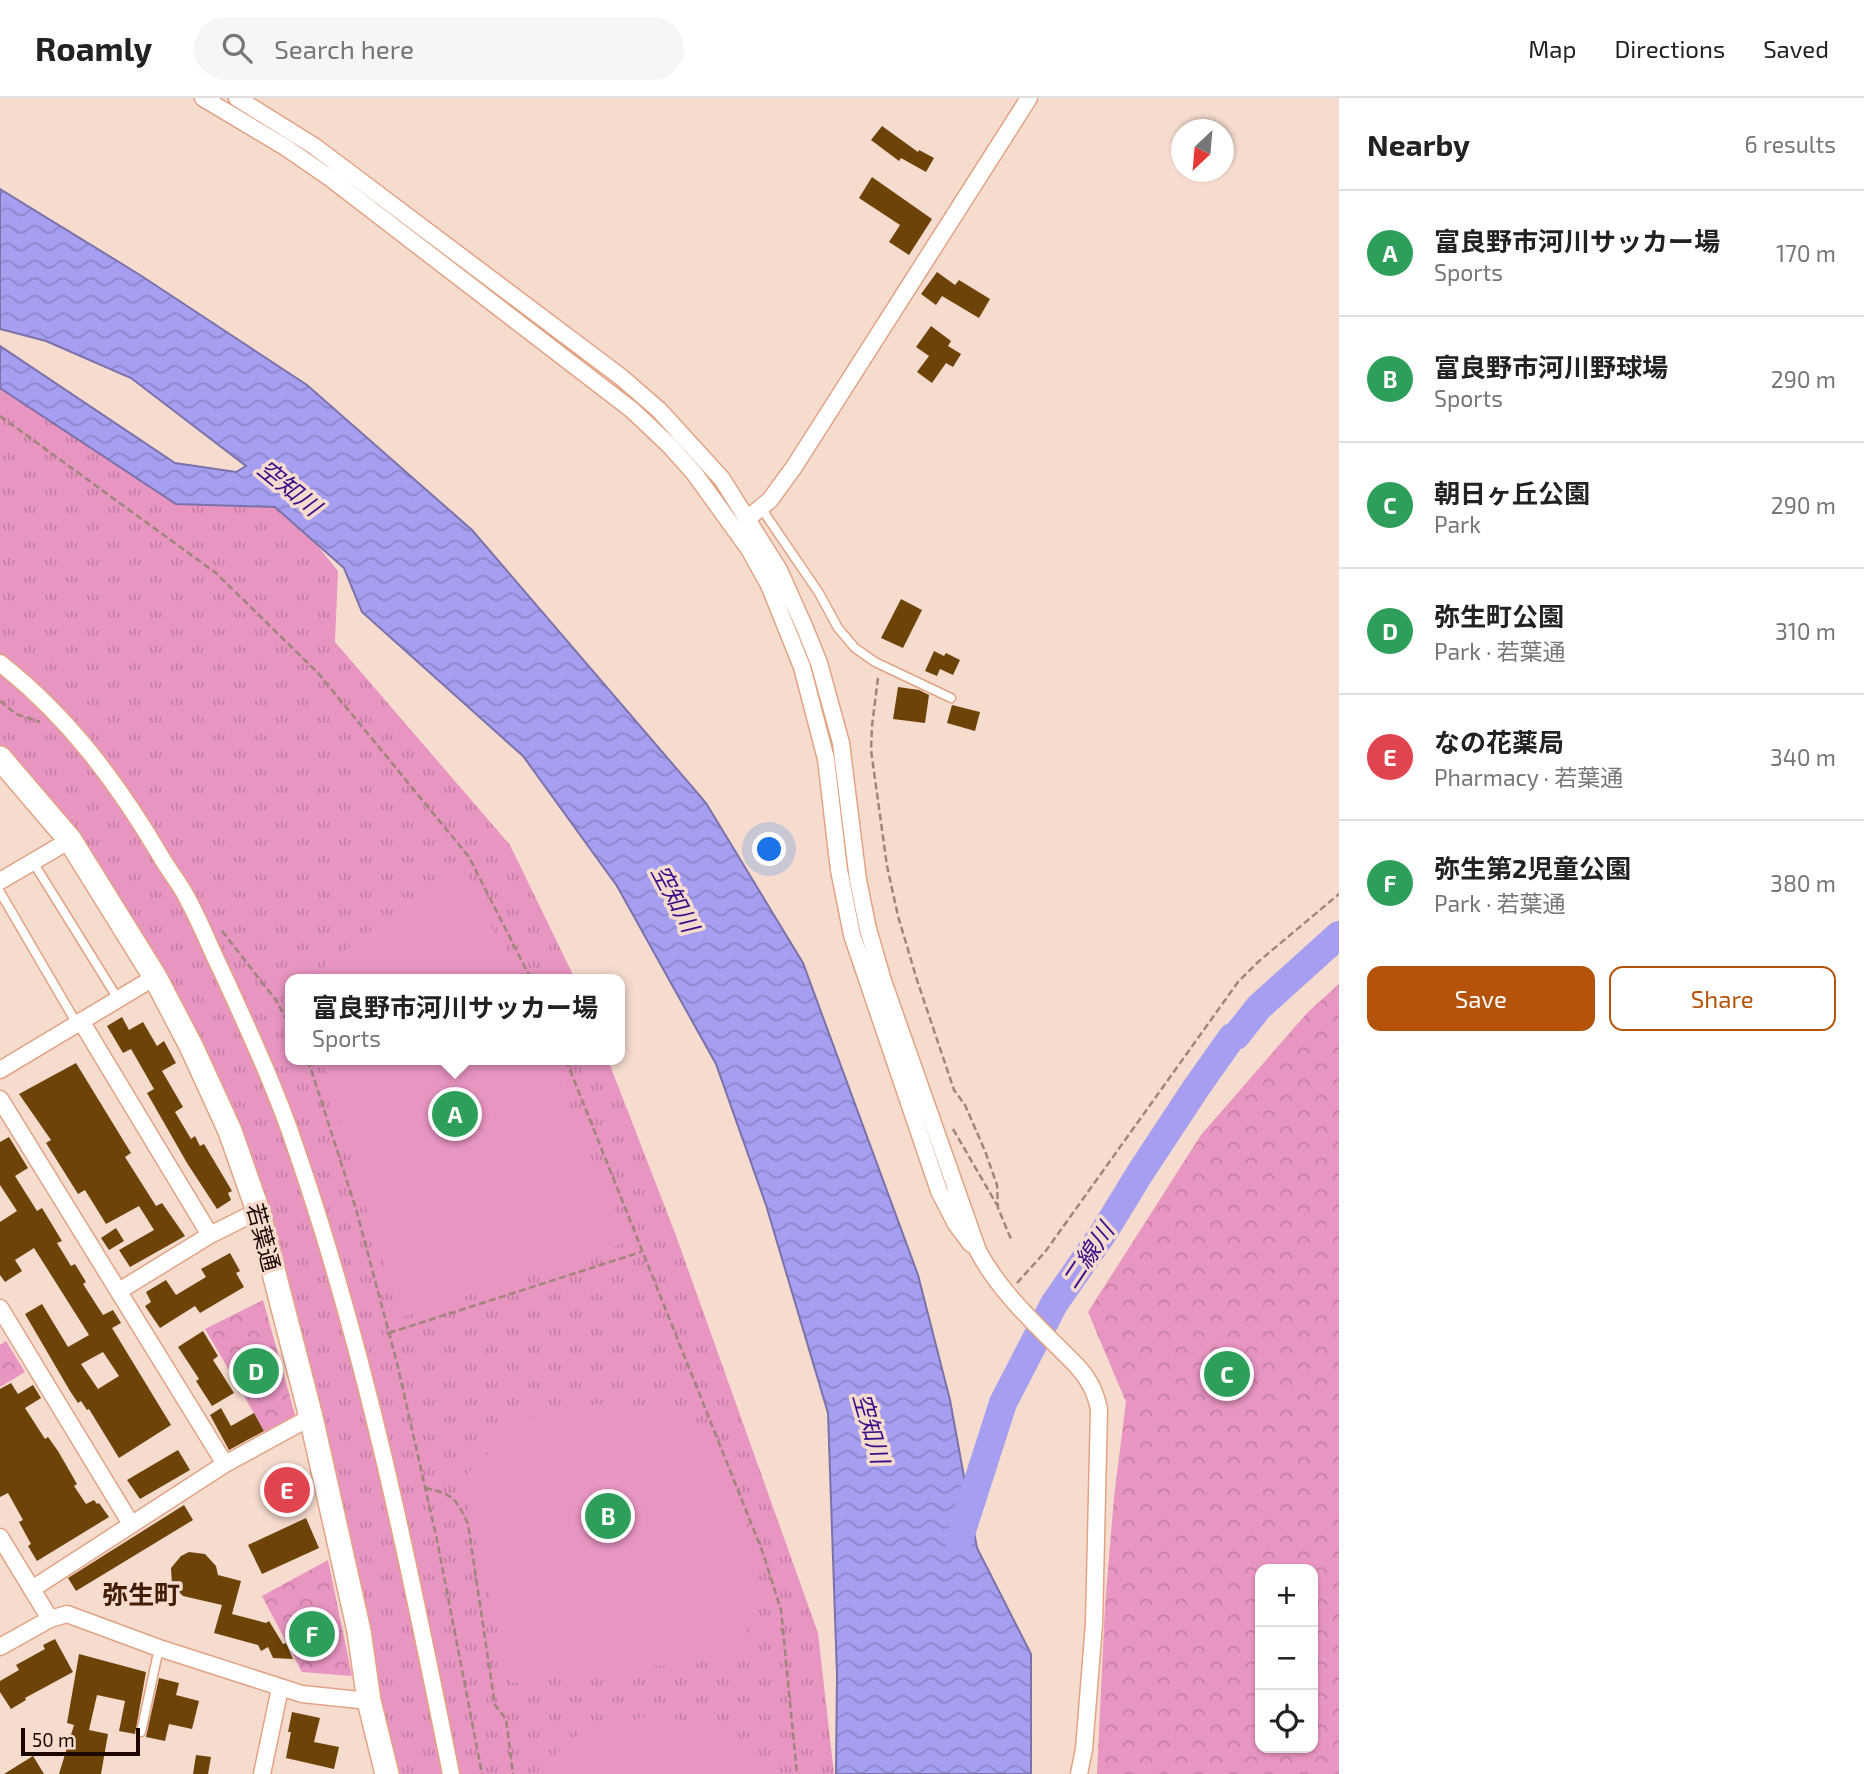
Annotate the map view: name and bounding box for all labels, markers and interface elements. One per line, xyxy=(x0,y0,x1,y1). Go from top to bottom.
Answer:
search box xyxy=(194,17,684,80)
text: Roamly xyxy=(35,28,152,68)
icon: search xyxy=(218,29,256,67)
text: Search here xyxy=(274,33,414,64)
text: Map xyxy=(1528,34,1576,63)
text: Directions xyxy=(1614,34,1725,63)
text: Saved xyxy=(1763,34,1829,63)
north arrow xyxy=(1171,119,1234,182)
text: Nearby xyxy=(1367,126,1470,162)
text: 6 results xyxy=(1745,130,1836,158)
text: 富良野市河川サッカー場 xyxy=(1434,225,1720,256)
text: A xyxy=(1382,239,1398,267)
text: 170 m xyxy=(1776,239,1836,267)
text: Sports xyxy=(1434,258,1503,286)
text: 富良野市河川野球場 xyxy=(1434,351,1668,382)
text: B xyxy=(1383,365,1397,393)
text: 290 m xyxy=(1771,365,1836,393)
text: Sports xyxy=(1434,384,1503,412)
water label: 空知川 xyxy=(253,453,329,523)
text: 朝日ヶ丘公園 xyxy=(1434,477,1590,508)
text: C xyxy=(1383,491,1397,519)
text: 290 m xyxy=(1771,491,1836,519)
text: Park xyxy=(1434,510,1481,538)
text: 弥生町公園 xyxy=(1434,600,1564,631)
text: D xyxy=(1382,617,1398,645)
text: 310 m xyxy=(1775,617,1836,645)
text: Park · 若葉通 xyxy=(1434,637,1566,665)
text: なの花薬局 xyxy=(1434,726,1564,757)
text: E xyxy=(1383,743,1397,771)
text: 340 m xyxy=(1770,743,1836,771)
text: Pharmacy · 若葉通 xyxy=(1434,763,1623,791)
your location xyxy=(752,832,786,866)
text: 弥生第2児童公園 xyxy=(1434,852,1631,883)
water label: 空知川 xyxy=(646,859,707,939)
text: F xyxy=(1384,869,1396,897)
text: 380 m xyxy=(1770,869,1836,897)
text: Park · 若葉通 xyxy=(1434,889,1566,917)
button: Save xyxy=(1367,966,1595,1031)
button: Share xyxy=(1609,966,1836,1031)
popup xyxy=(285,974,625,1065)
text: 富良野市河川サッカー場 xyxy=(312,991,598,1022)
text: Sports xyxy=(312,1024,381,1052)
pin: A xyxy=(432,1088,478,1140)
street label: 若葉通 xyxy=(242,1200,286,1274)
water label: 二線川 xyxy=(1055,1215,1121,1293)
pin: D xyxy=(233,1345,279,1397)
pin: C xyxy=(1204,1348,1250,1400)
water label: 空知川 xyxy=(848,1389,897,1469)
pin: E xyxy=(264,1464,310,1516)
pin: B xyxy=(585,1490,631,1542)
map controls xyxy=(1255,1564,1318,1753)
button: + xyxy=(1255,1564,1318,1627)
district label: 弥生町 xyxy=(102,1578,180,1609)
pin: F xyxy=(289,1608,335,1660)
button: − xyxy=(1255,1627,1318,1690)
button: locate xyxy=(1255,1690,1318,1753)
scale bar xyxy=(21,1725,140,1757)
text: 50 m xyxy=(32,1728,75,1751)

